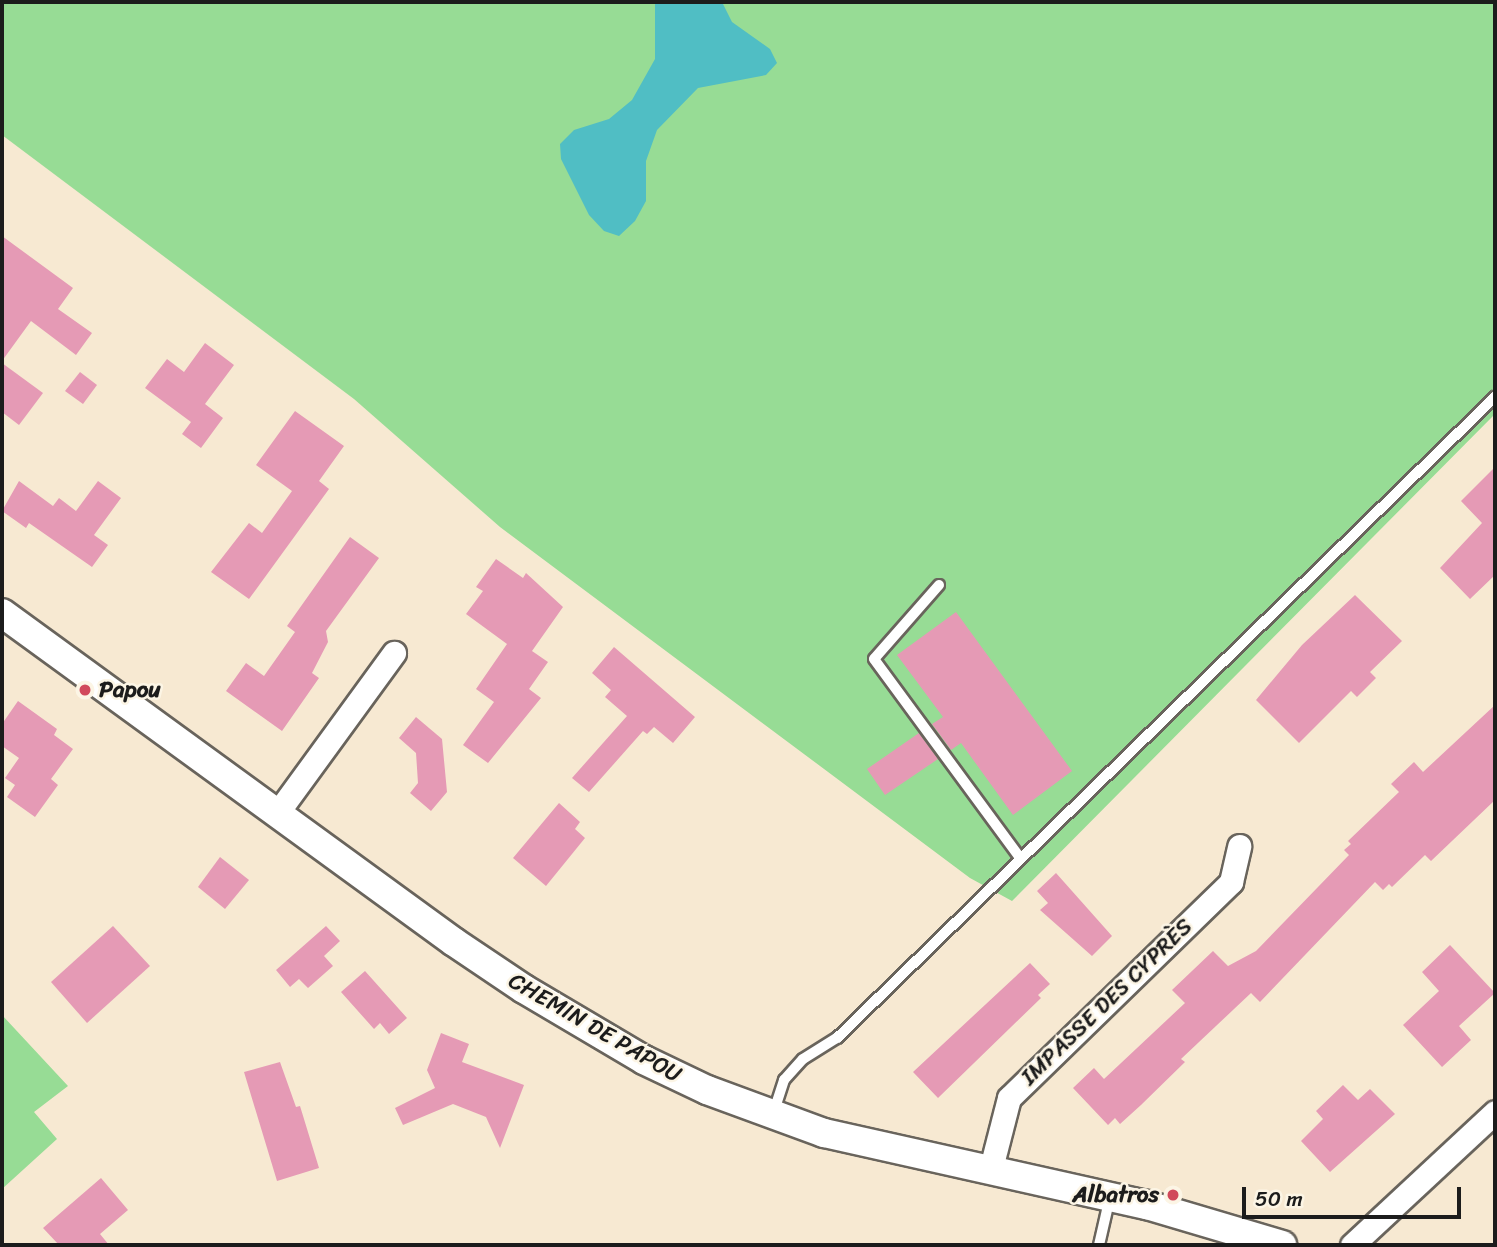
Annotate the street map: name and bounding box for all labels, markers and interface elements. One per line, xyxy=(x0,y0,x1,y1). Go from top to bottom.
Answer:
place label: Papou xyxy=(99,676,161,704)
marker: Papou xyxy=(77,682,93,698)
street label: IMPASSE DES CYPRÈS xyxy=(1015,912,1199,1092)
street label: CHEMIN DE PAPOU xyxy=(504,968,686,1088)
scale bar xyxy=(1245,1174,1464,1218)
text: 50 m xyxy=(1255,1180,1303,1218)
place label: Albatros xyxy=(1073,1181,1159,1209)
marker: Albatros xyxy=(1165,1187,1181,1203)

